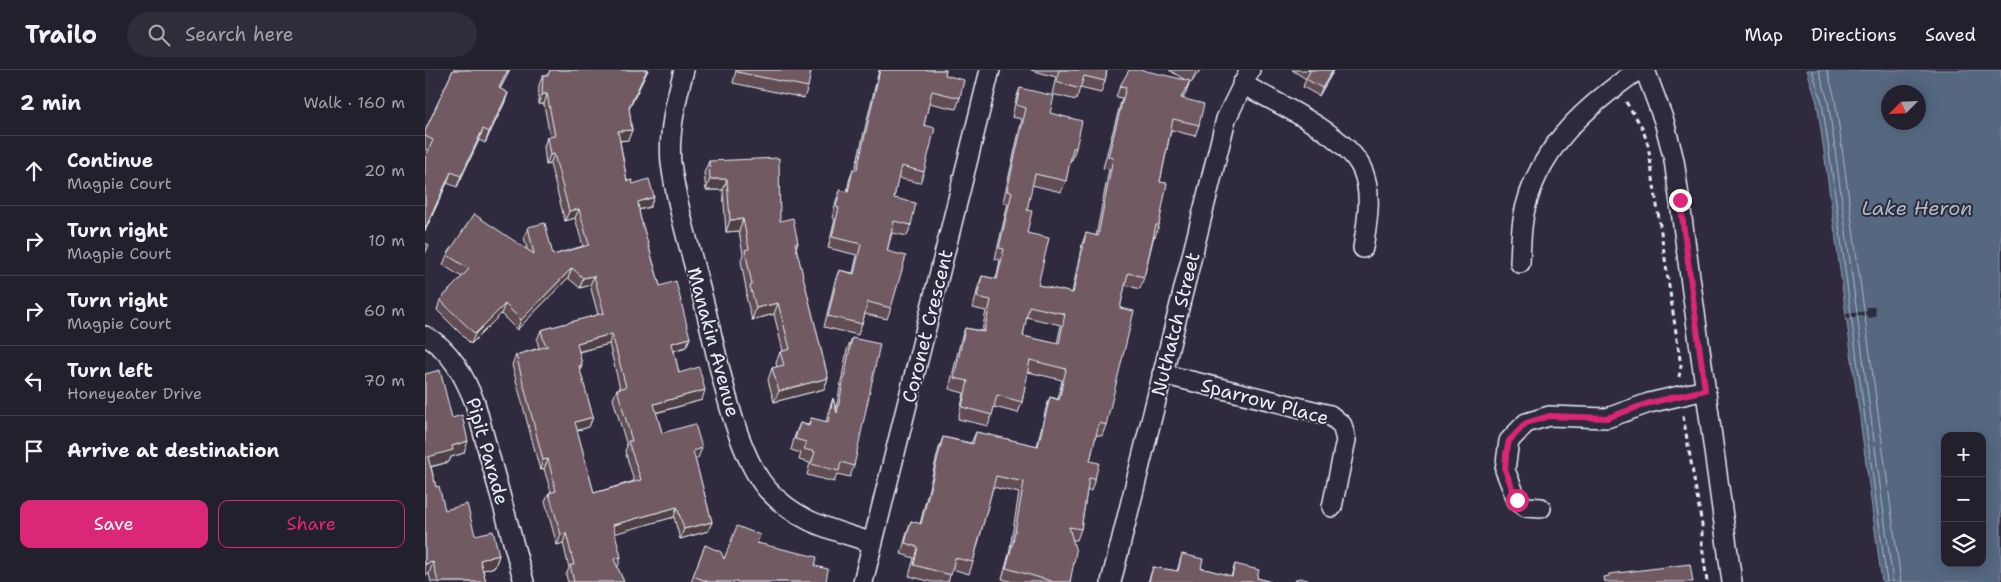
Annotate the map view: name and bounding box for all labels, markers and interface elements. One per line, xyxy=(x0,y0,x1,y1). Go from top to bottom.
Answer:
search box xyxy=(127,12,477,57)
text: Trailo xyxy=(25,19,97,51)
icon: search xyxy=(145,21,173,49)
text: Search here xyxy=(185,22,294,47)
text: Map xyxy=(1745,23,1783,47)
text: Directions xyxy=(1811,23,1897,47)
text: Saved xyxy=(1925,23,1976,47)
north arrow xyxy=(1881,85,1926,130)
text: 2 min xyxy=(20,89,81,117)
text: Walk · 160 m xyxy=(304,92,405,113)
text: Continue xyxy=(67,148,153,173)
icon: ahead xyxy=(20,157,48,185)
text: 20 m xyxy=(364,160,405,181)
text: Magpie Court xyxy=(67,173,172,194)
route end xyxy=(1669,189,1692,212)
water label: Lake Heron xyxy=(1861,195,1973,221)
text: Turn right xyxy=(67,218,168,243)
icon: right xyxy=(20,227,48,255)
text: 10 m xyxy=(368,230,405,251)
text: Magpie Court xyxy=(67,243,172,264)
street label: Coronet Crescent xyxy=(896,247,959,405)
street label: Nuthatch Street xyxy=(1146,249,1205,399)
street label: Manakin Avenue xyxy=(682,264,746,420)
text: Turn right xyxy=(67,288,168,313)
icon: right xyxy=(20,297,48,325)
text: 60 m xyxy=(364,300,405,321)
text: Magpie Court xyxy=(67,313,172,334)
text: Turn left xyxy=(67,358,153,383)
icon: left xyxy=(20,367,48,395)
text: 70 m xyxy=(364,370,405,391)
street label: Sparrow Place xyxy=(1198,372,1332,431)
text: Honeyeater Drive xyxy=(67,383,202,404)
street label: Pipit Parade xyxy=(460,395,515,508)
map controls xyxy=(1941,432,1986,567)
button: + xyxy=(1941,432,1986,477)
icon: arrive xyxy=(20,437,48,465)
text: Arrive at destination xyxy=(67,438,279,463)
button: − xyxy=(1941,477,1986,522)
route start xyxy=(1506,489,1529,512)
button: Save xyxy=(20,500,208,548)
button: Share xyxy=(218,500,405,548)
button: layers xyxy=(1941,522,1986,567)

